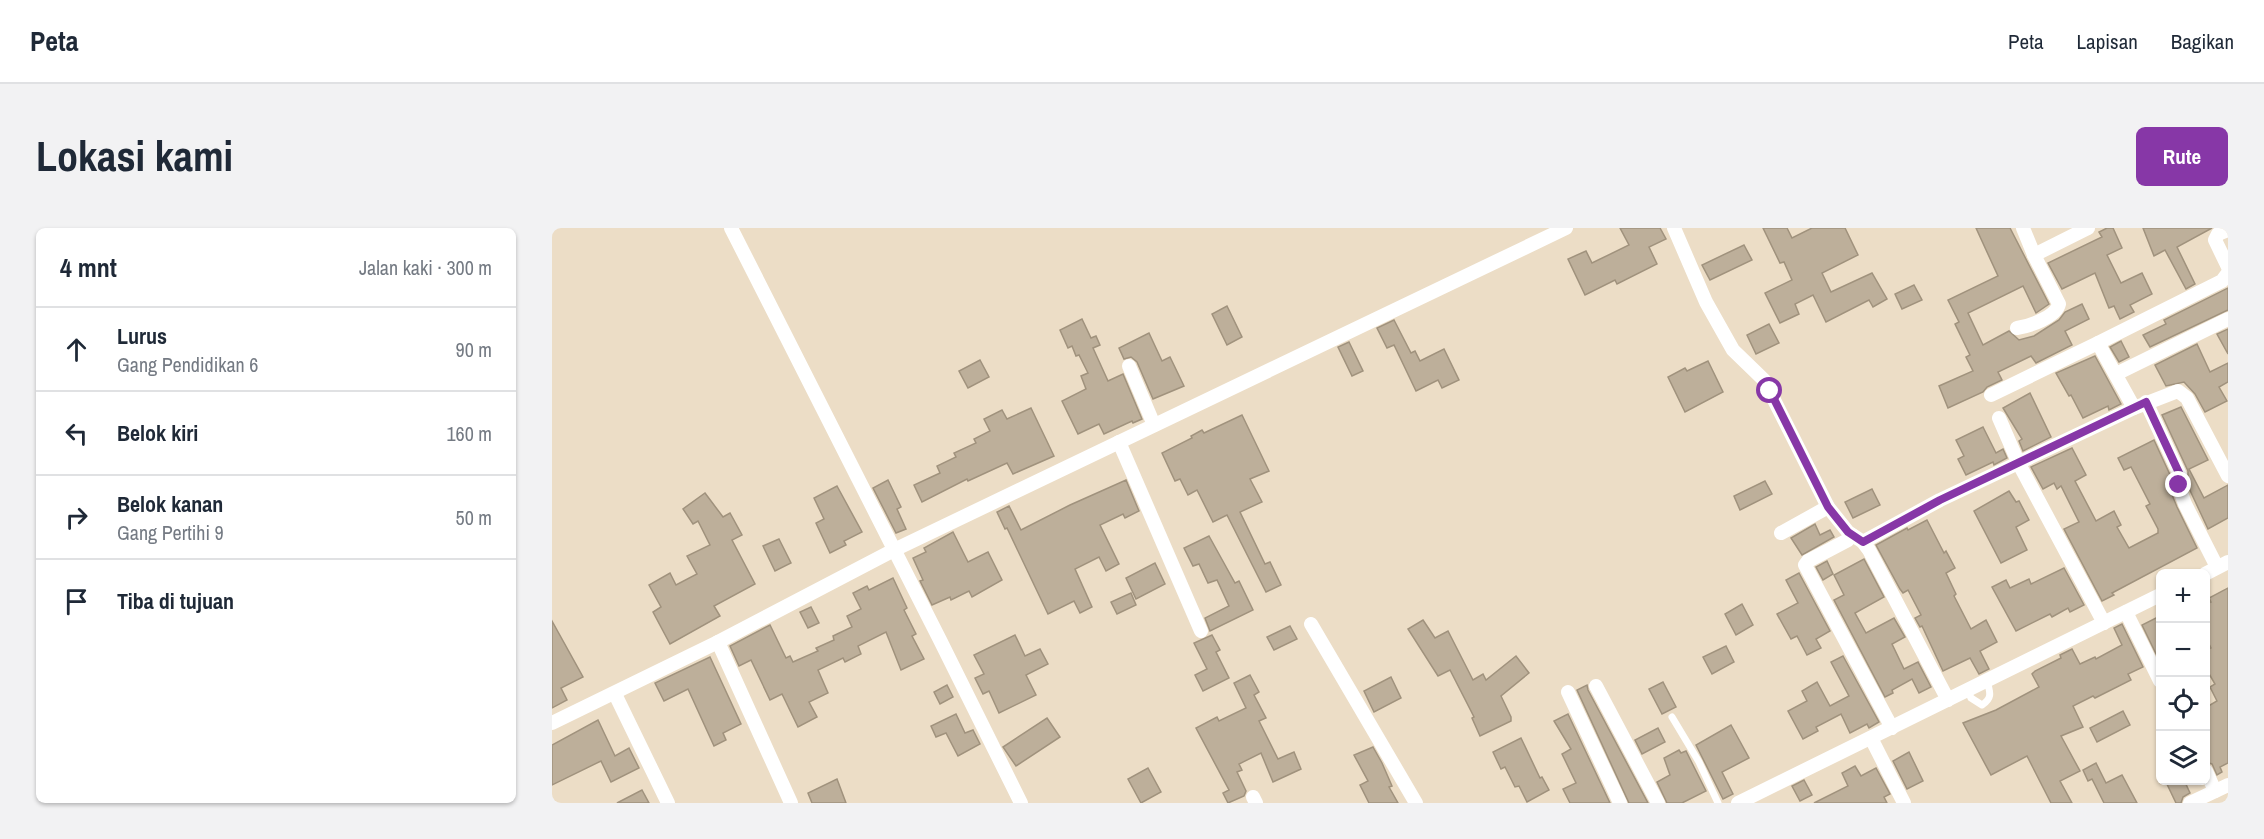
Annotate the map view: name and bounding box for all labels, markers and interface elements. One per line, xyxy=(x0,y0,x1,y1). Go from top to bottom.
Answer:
text: Peta xyxy=(30,22,79,60)
text: Peta xyxy=(2008,27,2044,56)
text: Lapisan xyxy=(2077,27,2138,56)
text: Bagikan xyxy=(2171,27,2234,56)
button: Rute xyxy=(2136,127,2228,186)
text: Lokasi kami xyxy=(36,128,233,184)
text: 4 mnt xyxy=(60,250,117,285)
text: Jalan kaki · 300 m xyxy=(359,254,492,281)
text: Lurus xyxy=(117,321,167,351)
icon: ahead xyxy=(60,333,93,366)
text: 90 m xyxy=(456,336,492,363)
text: Gang Pendidikan 6 xyxy=(117,351,258,378)
route start xyxy=(1756,377,1782,403)
icon: left xyxy=(60,417,93,450)
text: Belok kiri xyxy=(117,418,198,448)
text: 160 m xyxy=(446,420,492,447)
route end xyxy=(2165,471,2191,497)
text: Belok kanan xyxy=(117,489,223,519)
icon: right xyxy=(60,501,93,534)
text: 50 m xyxy=(456,504,492,531)
text: Gang Pertihi 9 xyxy=(117,519,224,546)
map controls xyxy=(2156,569,2210,785)
button: + xyxy=(2156,569,2210,623)
icon: arrive xyxy=(60,585,93,618)
text: Tiba di tujuan xyxy=(117,586,234,616)
button: − xyxy=(2156,623,2210,677)
button: locate xyxy=(2156,677,2210,731)
button: layers xyxy=(2156,731,2210,785)

